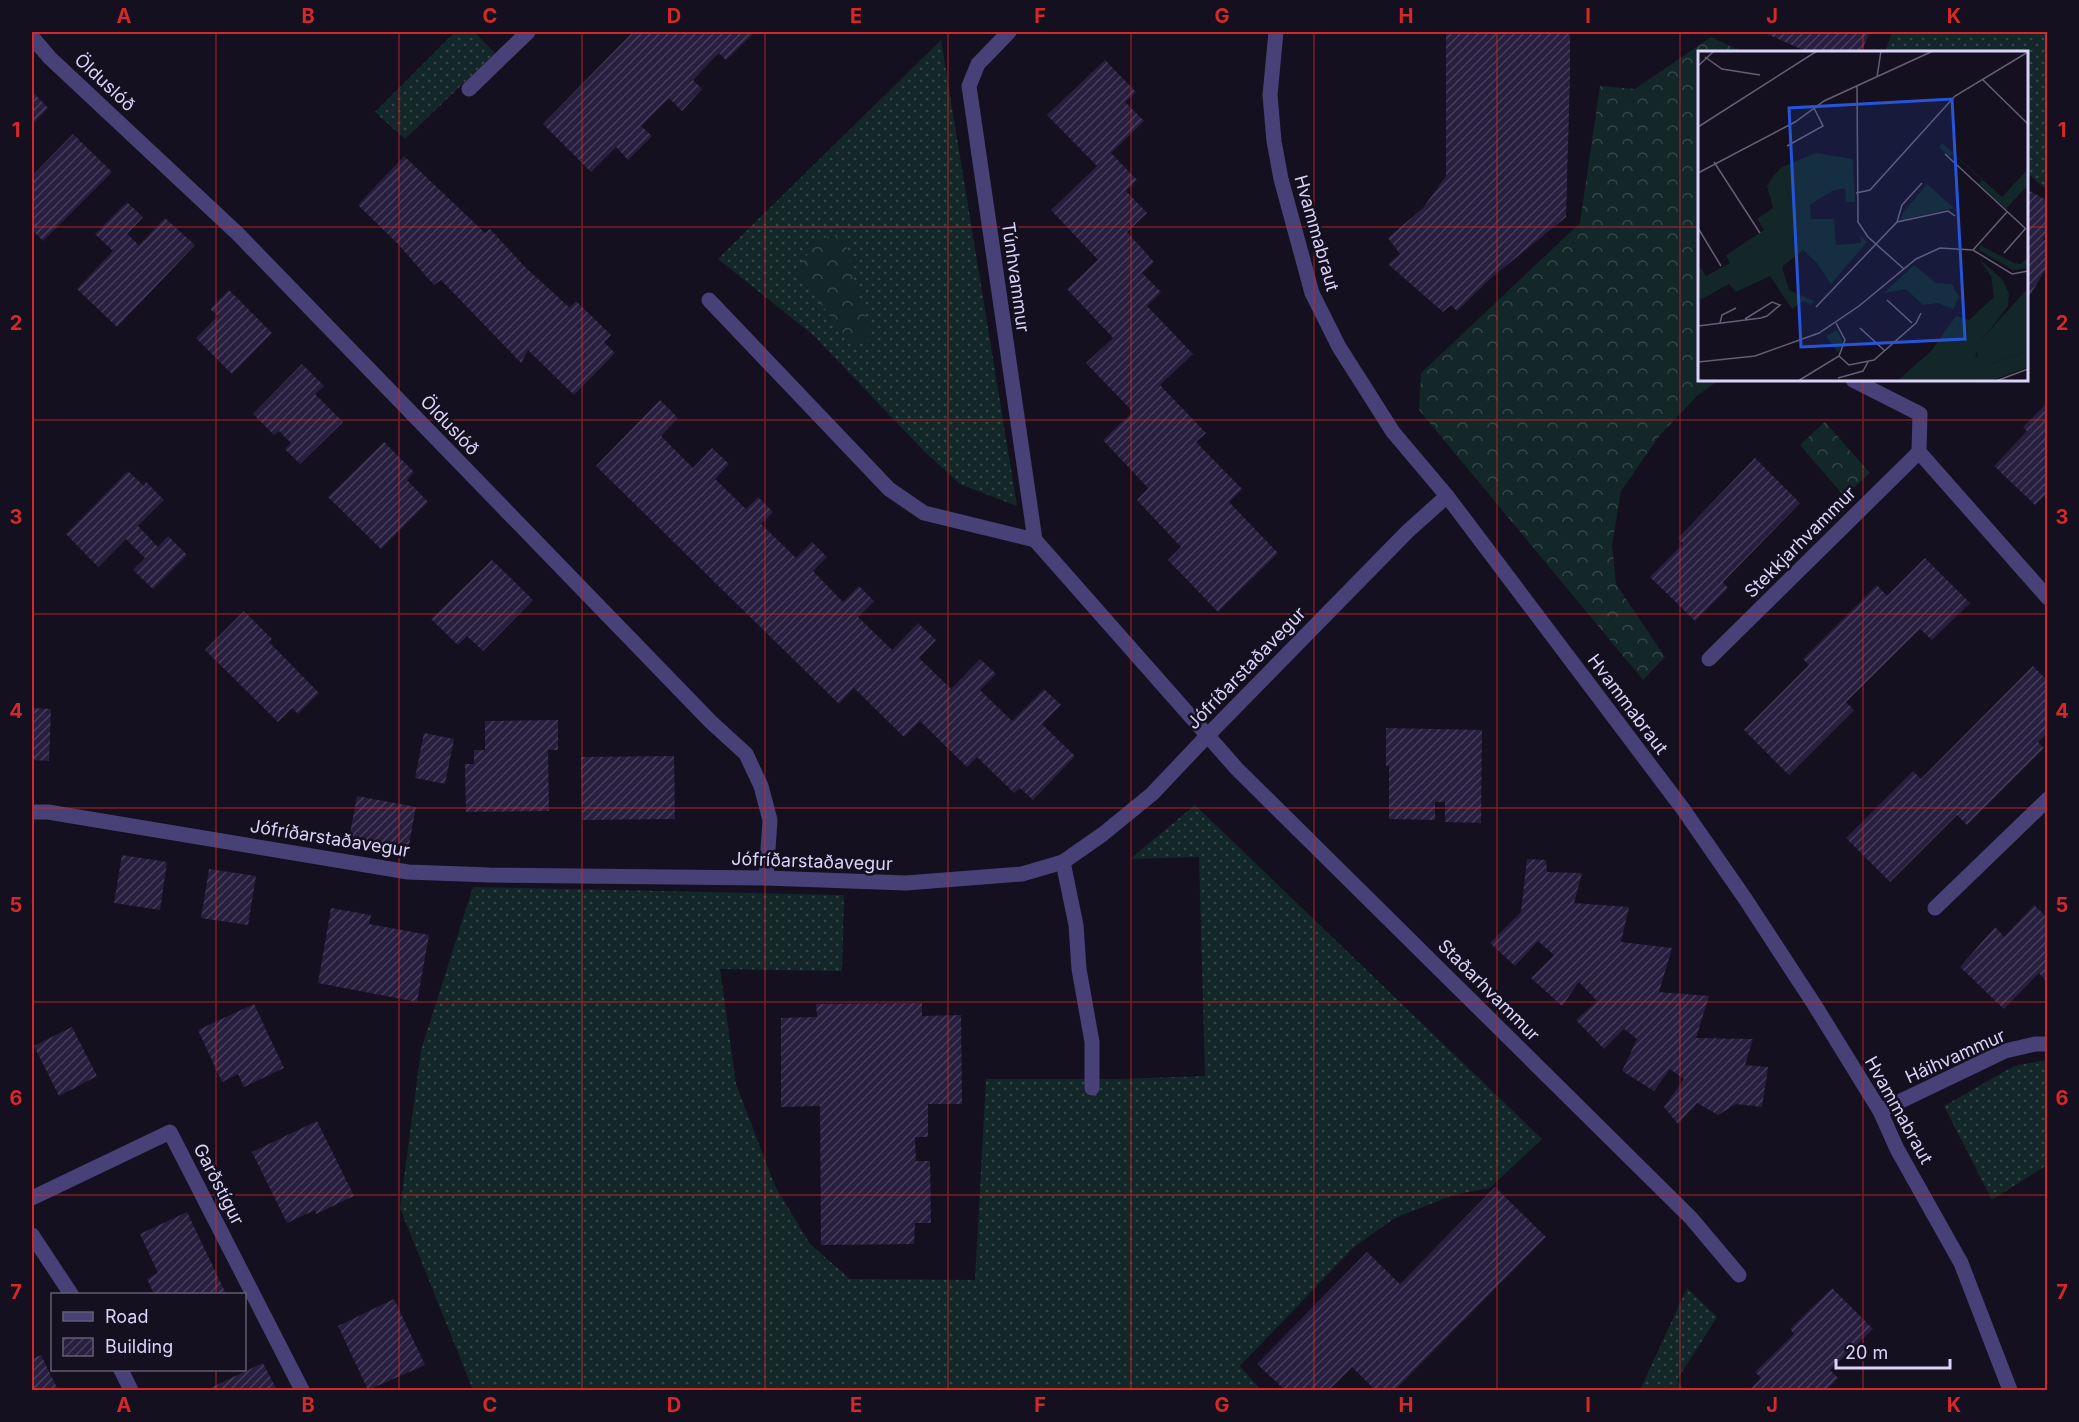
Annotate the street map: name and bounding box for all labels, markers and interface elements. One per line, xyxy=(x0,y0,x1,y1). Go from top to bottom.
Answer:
text: A xyxy=(117,4,132,28)
text: B xyxy=(301,4,315,28)
text: C xyxy=(483,4,497,28)
text: D xyxy=(667,4,681,28)
text: E xyxy=(850,4,862,28)
text: F xyxy=(1034,4,1046,28)
text: G xyxy=(1214,4,1230,28)
text: H xyxy=(1399,4,1413,28)
text: I xyxy=(1585,4,1591,28)
text: J xyxy=(1766,4,1778,28)
text: K xyxy=(1947,4,1961,28)
street label: Ölduslóð xyxy=(70,48,140,115)
inset map xyxy=(1698,51,2028,381)
text: 1 xyxy=(12,118,20,142)
text: 1 xyxy=(2058,118,2066,142)
street label: Hvammabraut xyxy=(1290,173,1344,294)
street label: Túnhvammur xyxy=(998,221,1034,334)
text: 2 xyxy=(10,311,22,335)
text: 2 xyxy=(2056,311,2068,335)
street label: Ölduslóð xyxy=(416,390,484,459)
street label: Stekkjarhvammur xyxy=(1740,482,1860,602)
text: 3 xyxy=(10,505,22,529)
text: 3 xyxy=(2056,505,2068,529)
street label: Jófríðarstaðavegur xyxy=(1182,602,1310,733)
street label: Hvammabraut xyxy=(1584,650,1672,758)
text: 4 xyxy=(9,699,23,723)
text: 4 xyxy=(2055,699,2069,723)
street label: Jófríðarstaðavegur xyxy=(249,815,412,861)
street label: Jófríðarstaðavegur xyxy=(731,848,893,874)
text: 5 xyxy=(10,893,22,917)
text: 5 xyxy=(2056,893,2068,917)
street label: Staðarhvammur xyxy=(1434,935,1544,1045)
street label: Háihvammur xyxy=(1902,1024,2008,1087)
street label: Hvammabraut xyxy=(1861,1053,1937,1168)
text: 6 xyxy=(10,1086,23,1110)
text: 6 xyxy=(2056,1086,2069,1110)
street label: Garðstígur xyxy=(190,1140,249,1228)
text: 7 xyxy=(10,1280,22,1304)
text: 7 xyxy=(2056,1280,2068,1304)
legend xyxy=(51,1293,246,1371)
text: Road xyxy=(105,1306,148,1327)
scale bar xyxy=(1836,1332,1950,1370)
text: Building xyxy=(105,1336,173,1357)
text: 20 m xyxy=(1845,1342,1888,1363)
text: A xyxy=(117,1393,132,1417)
text: B xyxy=(301,1393,315,1417)
text: C xyxy=(483,1393,497,1417)
text: D xyxy=(667,1393,681,1417)
text: E xyxy=(850,1393,862,1417)
text: F xyxy=(1034,1393,1046,1417)
text: G xyxy=(1214,1393,1230,1417)
text: H xyxy=(1399,1393,1413,1417)
text: I xyxy=(1585,1393,1591,1417)
text: J xyxy=(1766,1393,1778,1417)
text: K xyxy=(1947,1393,1961,1417)

